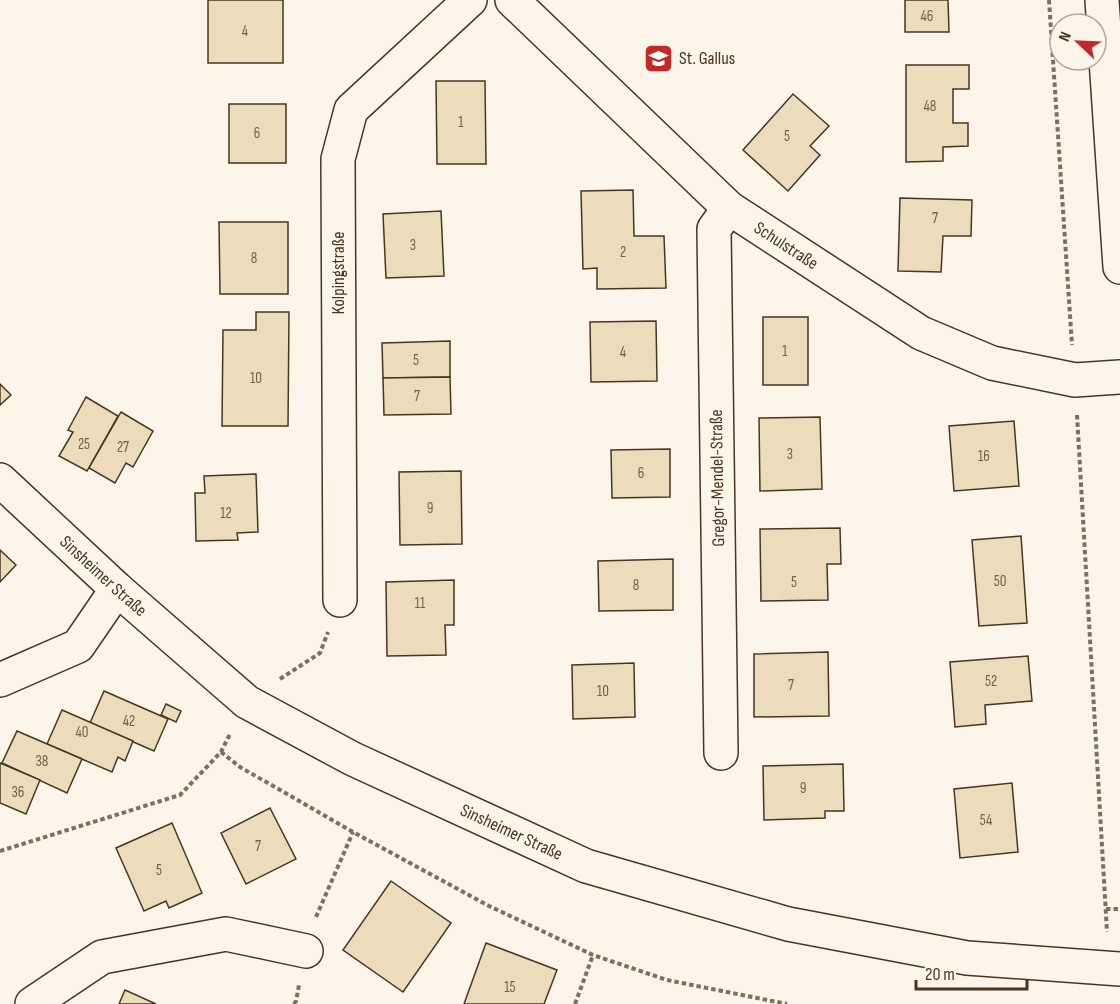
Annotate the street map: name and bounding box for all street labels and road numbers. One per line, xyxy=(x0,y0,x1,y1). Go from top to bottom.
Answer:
street label: Schulstraße xyxy=(750,217,822,274)
street label: Kolpingstraße xyxy=(328,232,349,314)
street label: Gregor-Mendel-Straße xyxy=(706,409,729,547)
street label: Sinsheimer Straße xyxy=(55,531,151,621)
street label: Sinsheimer Straße xyxy=(457,800,566,865)

